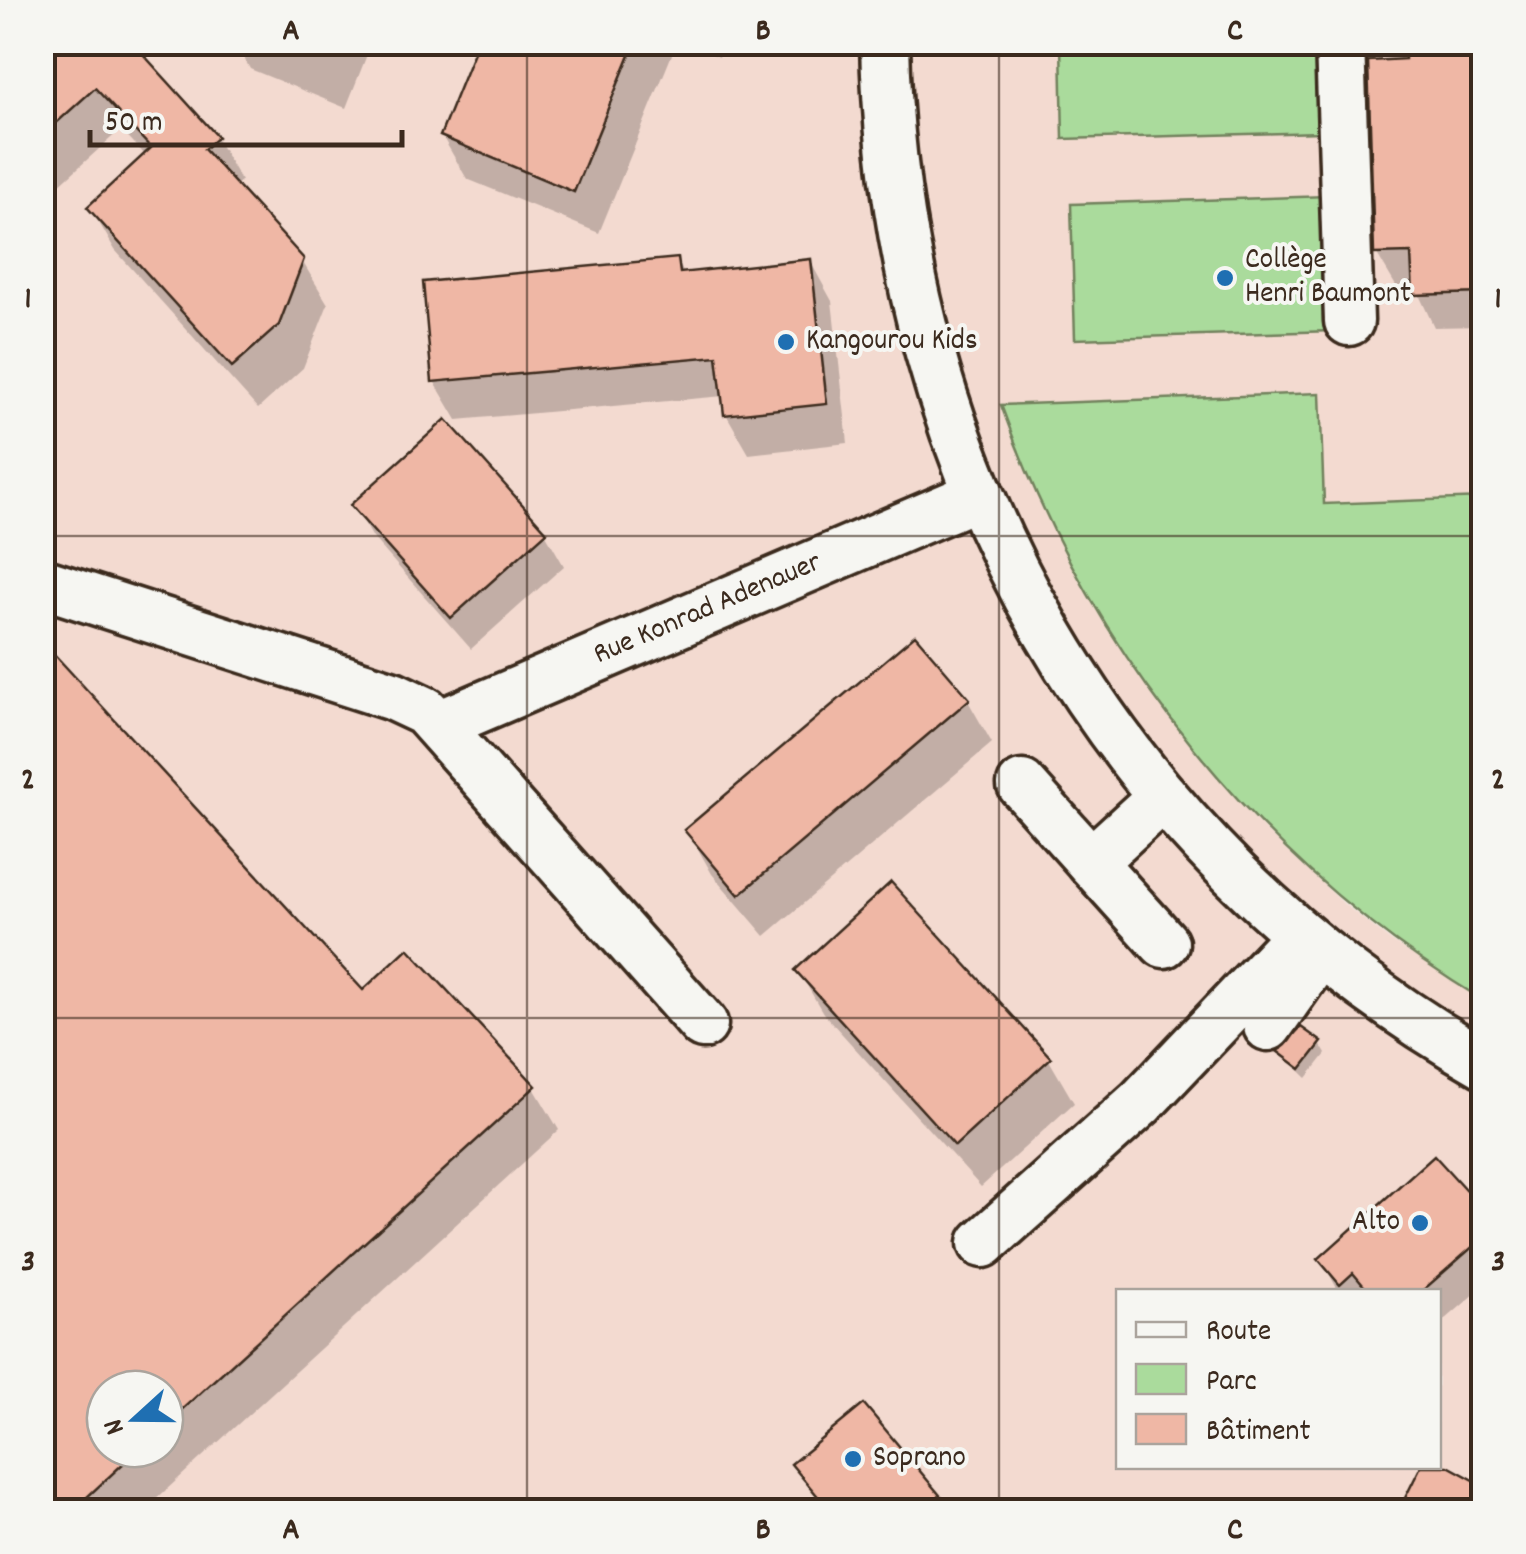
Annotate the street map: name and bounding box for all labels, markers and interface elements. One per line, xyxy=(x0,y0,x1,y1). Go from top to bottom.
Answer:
text: A xyxy=(282,10,300,56)
text: B xyxy=(755,10,771,56)
text: C xyxy=(1227,10,1243,56)
scale bar xyxy=(90,85,402,147)
text: 50 m xyxy=(105,103,163,146)
place label: Collège Henri Baumont xyxy=(1245,240,1411,317)
marker: Collège Henri Baumont xyxy=(1214,267,1236,289)
text: 1 xyxy=(24,278,32,324)
text: 1 xyxy=(1494,278,1502,324)
place label: Kangourou Kids xyxy=(806,321,978,364)
marker: Kangourou Kids xyxy=(775,331,797,353)
street label: Rue Konrad Adenauer xyxy=(587,543,829,677)
text: 2 xyxy=(21,759,35,805)
text: 2 xyxy=(1491,759,1505,805)
place label: Alto xyxy=(1352,1202,1400,1245)
marker: Alto xyxy=(1409,1212,1431,1234)
text: 3 xyxy=(21,1241,35,1287)
text: 3 xyxy=(1491,1241,1505,1287)
legend xyxy=(1116,1289,1441,1469)
text: Route xyxy=(1206,1312,1271,1355)
text: Parc xyxy=(1206,1362,1257,1405)
north arrow xyxy=(85,1369,185,1469)
text: Bâtiment xyxy=(1206,1412,1311,1455)
text: N xyxy=(95,1413,137,1440)
place label: Soprano xyxy=(873,1438,966,1481)
marker: Soprano xyxy=(842,1448,864,1470)
text: A xyxy=(282,1509,300,1554)
text: B xyxy=(755,1509,771,1554)
text: C xyxy=(1227,1509,1243,1554)

